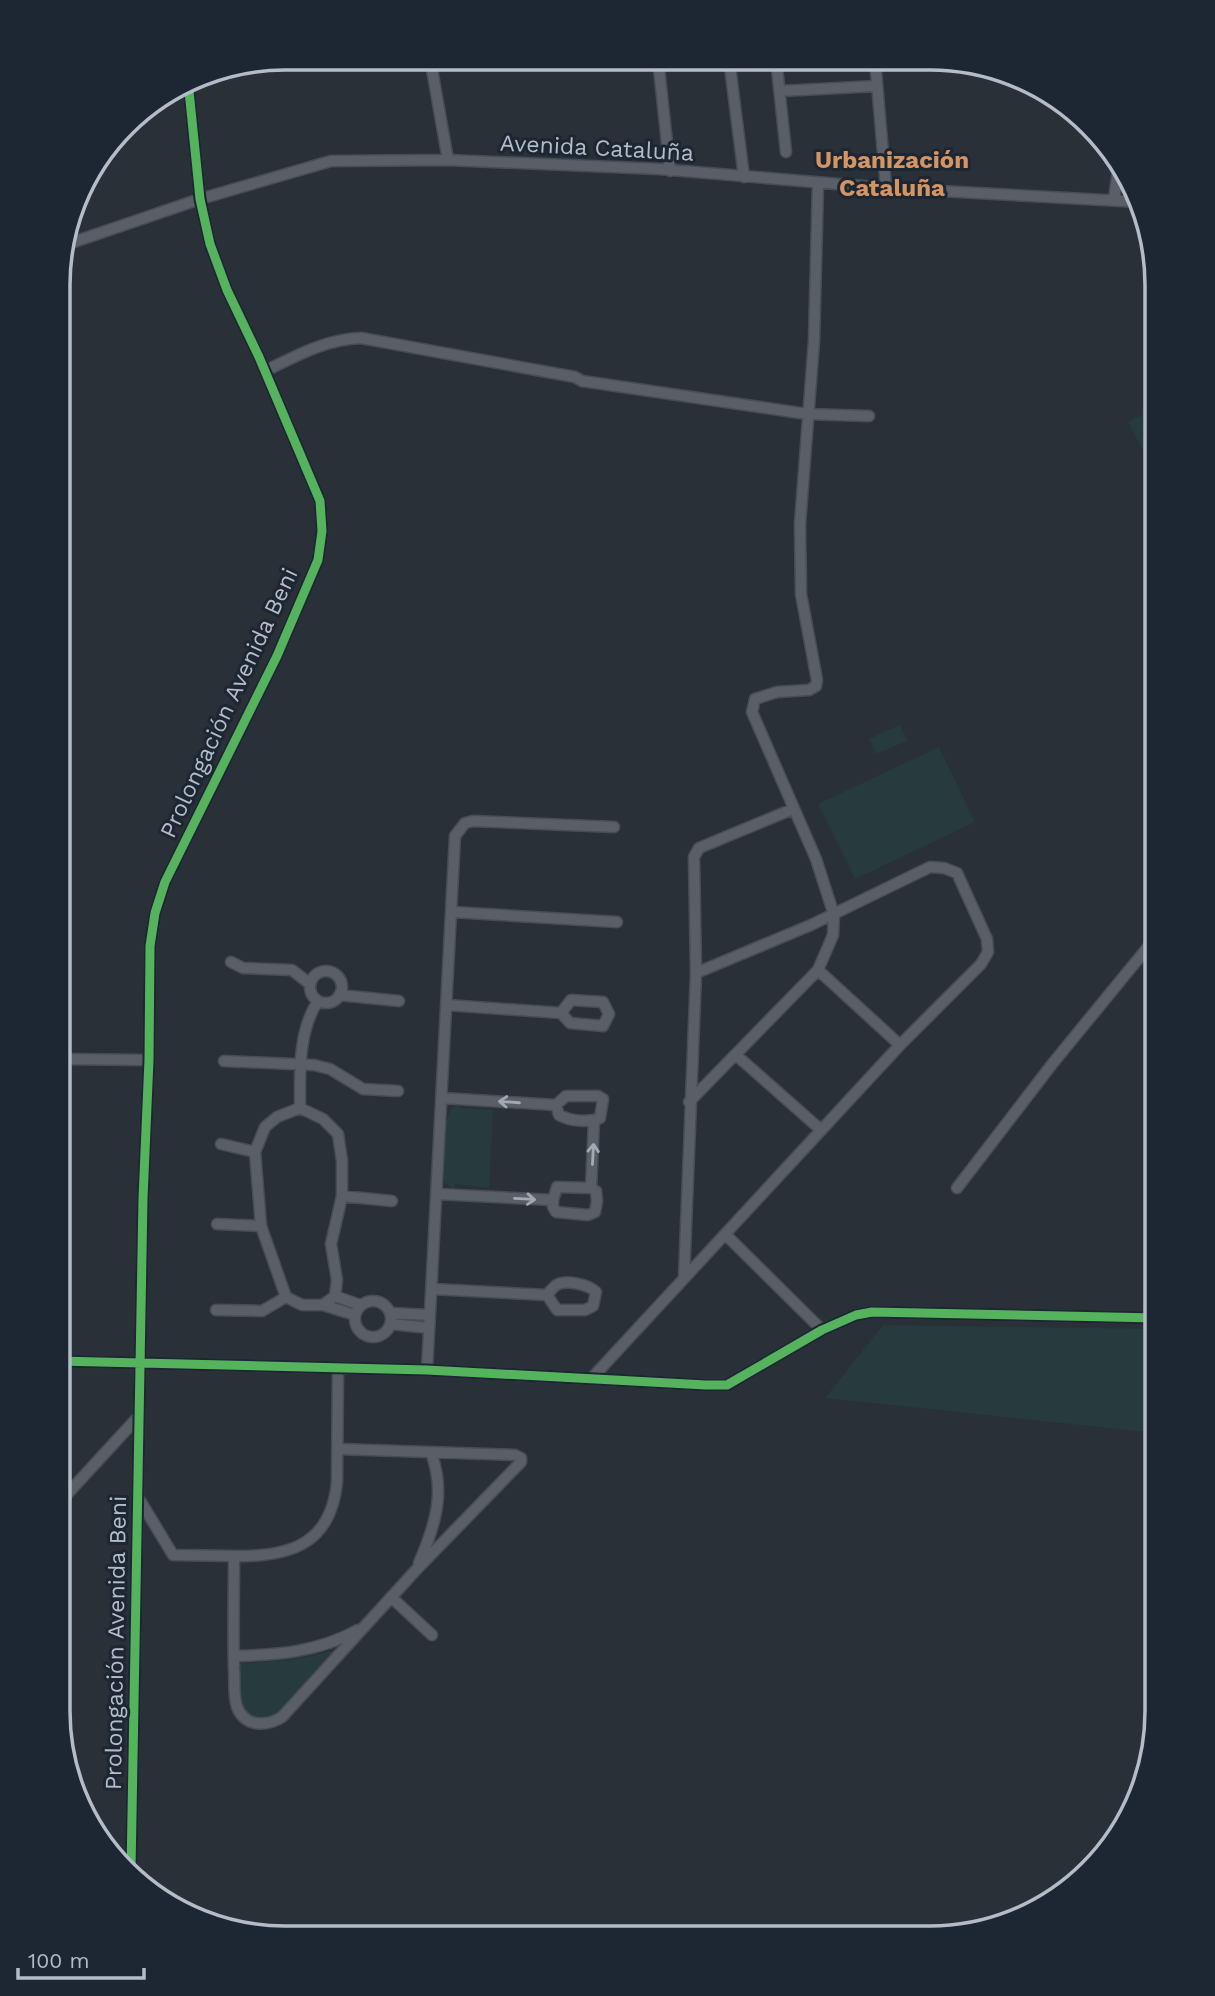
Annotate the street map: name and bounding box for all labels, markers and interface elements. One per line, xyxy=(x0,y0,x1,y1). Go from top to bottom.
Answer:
street label: Avenida Cataluña xyxy=(499,129,695,167)
district label: Urbanización Cataluña xyxy=(815,146,969,202)
street label: Prolongación Avenida Beni xyxy=(155,564,303,842)
one-way arrow xyxy=(498,1095,520,1108)
one-way arrow xyxy=(587,1143,600,1166)
one-way arrow xyxy=(513,1192,536,1205)
street label: Prolongación Avenida Beni xyxy=(100,1496,132,1790)
scale bar xyxy=(18,1937,144,1981)
text: 100 m xyxy=(28,1948,90,1973)

